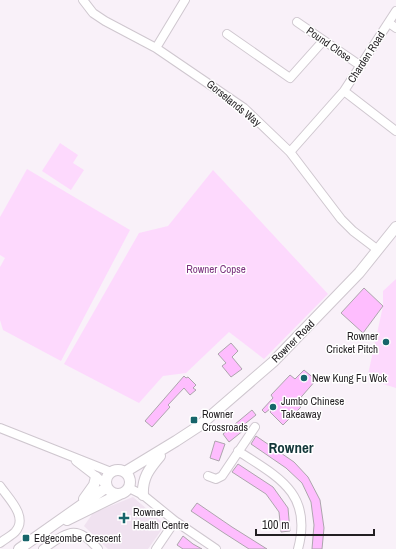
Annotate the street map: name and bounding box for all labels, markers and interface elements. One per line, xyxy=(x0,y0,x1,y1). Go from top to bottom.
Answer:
street label: Pound Close xyxy=(304,23,354,65)
street label: Charden Road xyxy=(344,29,388,85)
street label: Gorselands Way xyxy=(204,77,265,130)
park label: Rowner Copse xyxy=(186,262,246,276)
street label: Rowner Road xyxy=(269,317,317,365)
place label: Rowner Cricket Pitch xyxy=(326,329,378,356)
marker: Rowner Cricket Pitch xyxy=(381,337,391,347)
place label: New Kung Fu Wok xyxy=(312,371,388,385)
marker: New Kung Fu Wok xyxy=(299,373,309,383)
place label: Jumbo Chinese Takeaway xyxy=(281,394,344,421)
marker: Jumbo Chinese Takeaway xyxy=(268,402,278,412)
place label: Rowner Crossroads xyxy=(202,407,249,434)
marker: Rowner Crossroads xyxy=(189,415,199,425)
district label: Rowner xyxy=(268,437,314,458)
place label: Rowner Health Centre xyxy=(133,505,189,532)
scale bar xyxy=(256,511,374,537)
marker: Rowner Health Centre xyxy=(118,512,130,524)
text: 100 m xyxy=(262,517,289,533)
place label: Edgecombe Crescent xyxy=(34,531,121,545)
marker: Edgecombe Crescent xyxy=(21,533,31,543)

